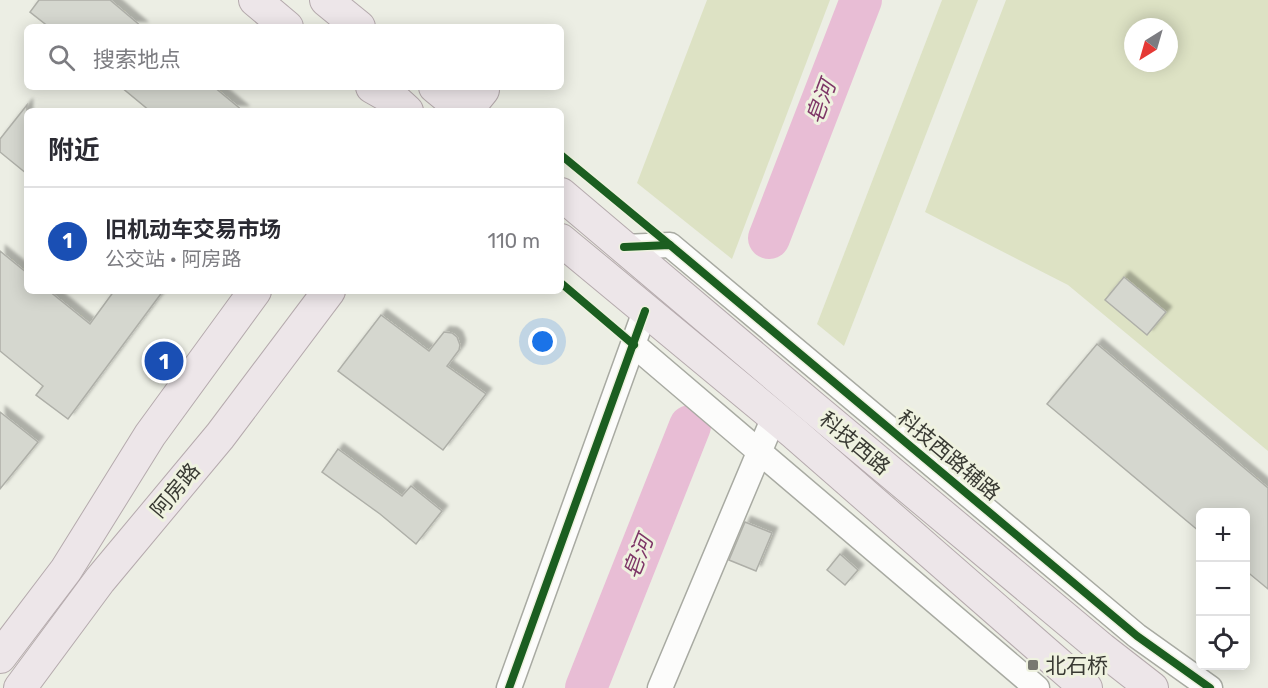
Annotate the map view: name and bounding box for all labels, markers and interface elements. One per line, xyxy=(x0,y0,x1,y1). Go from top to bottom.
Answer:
north arrow xyxy=(1124,18,1178,72)
search box xyxy=(24,24,564,90)
icon: search xyxy=(45,41,78,74)
text: 搜索地点 xyxy=(93,46,181,73)
water label: 皂河 xyxy=(801,73,843,127)
text: 附近 xyxy=(48,135,100,166)
text: 旧机动车交易市场 xyxy=(105,216,281,243)
text: 1 xyxy=(63,229,72,253)
text: 110 m xyxy=(488,229,540,253)
text: 公交站 · 阿房路 xyxy=(105,247,241,271)
your location xyxy=(528,327,557,356)
pin: 1 xyxy=(144,338,184,384)
street label: 科技西路辅路 xyxy=(893,405,1005,505)
street label: 科技西路 xyxy=(815,406,895,480)
street label: 阿房路 xyxy=(145,458,205,522)
map controls xyxy=(1196,508,1250,670)
button: + xyxy=(1196,508,1250,562)
water label: 皂河 xyxy=(617,528,660,582)
button: − xyxy=(1196,562,1250,616)
button: locate xyxy=(1196,616,1250,670)
place label: 北石桥 xyxy=(1045,653,1108,678)
marker: 北石桥 xyxy=(1026,658,1040,672)

